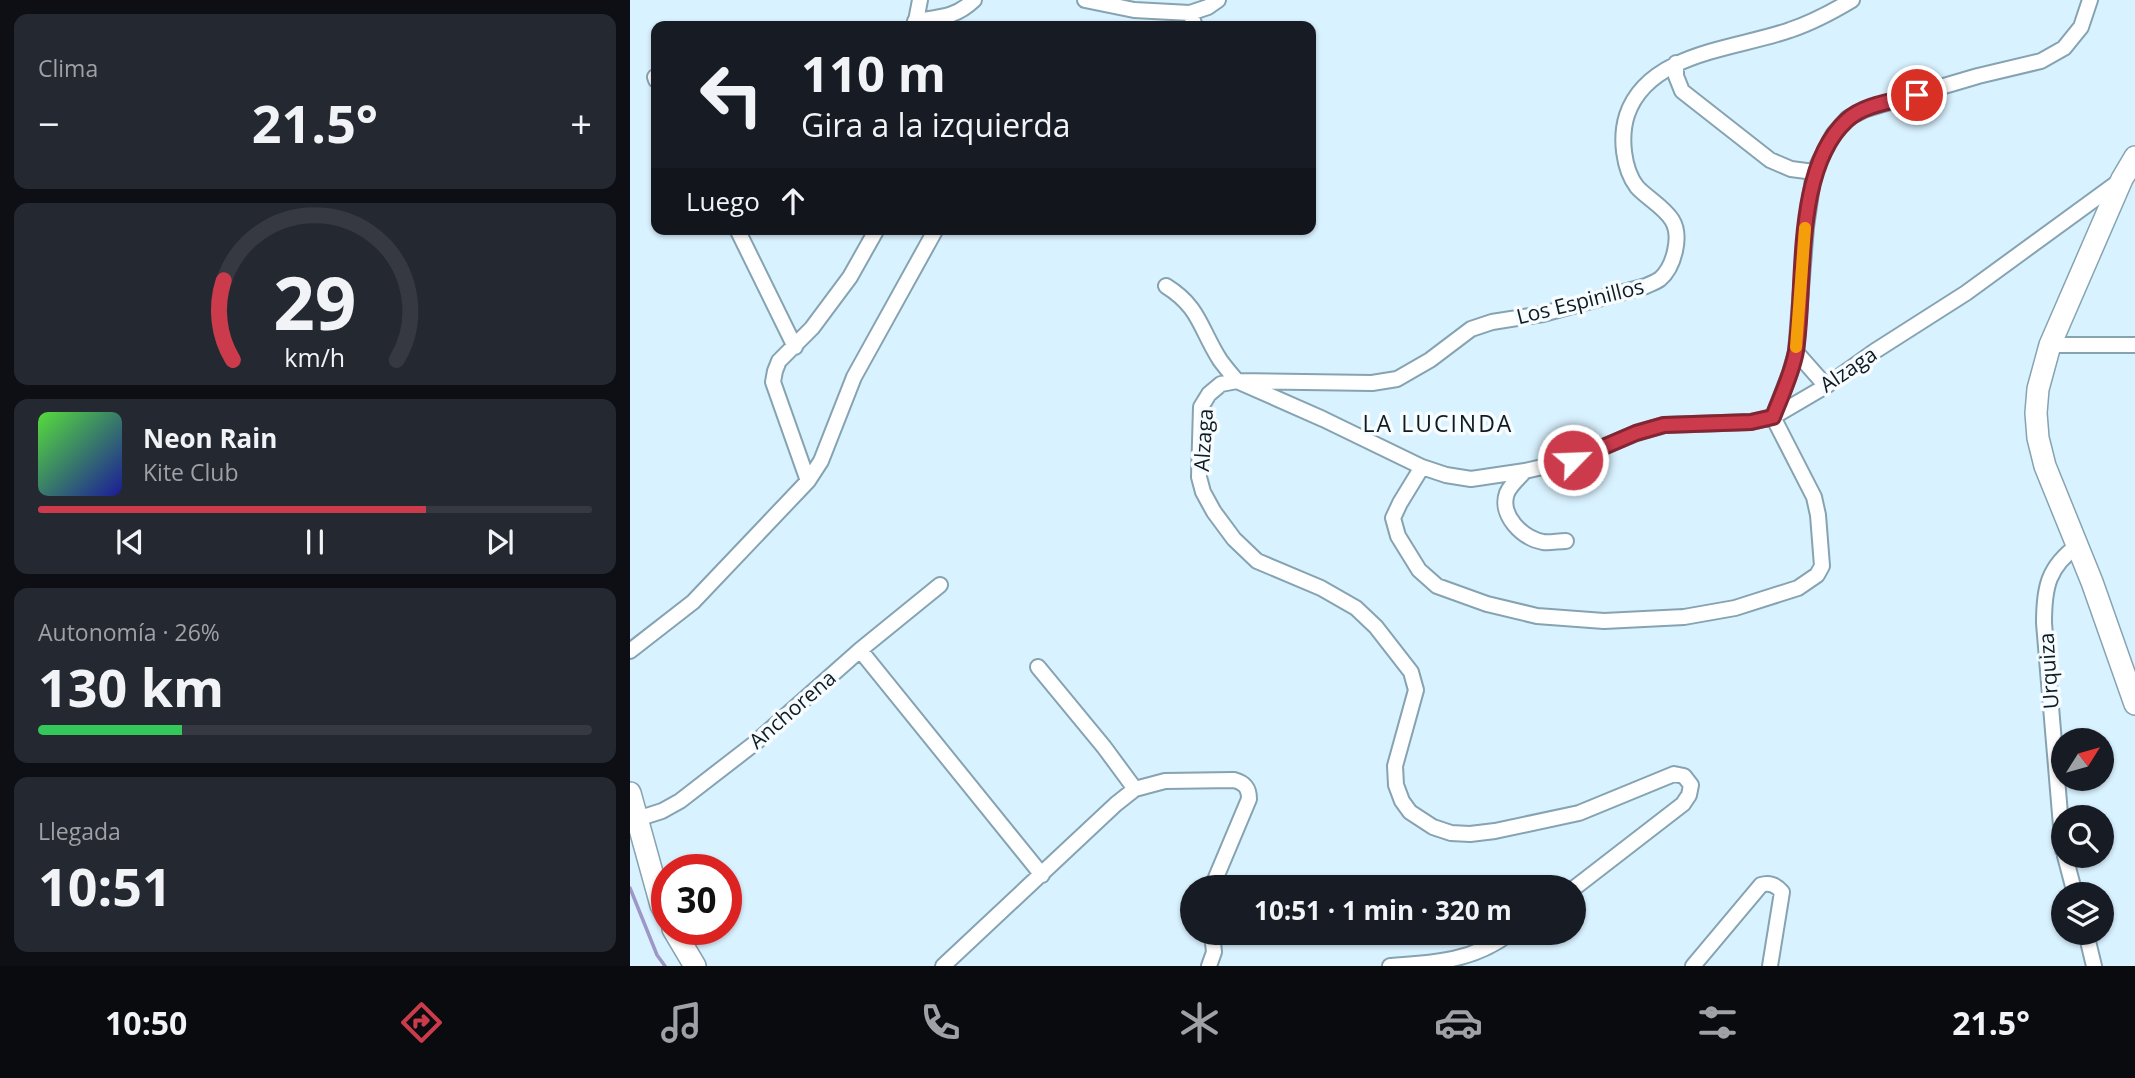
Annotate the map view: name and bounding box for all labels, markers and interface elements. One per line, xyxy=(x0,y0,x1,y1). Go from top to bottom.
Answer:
text: 110 m xyxy=(801,40,946,106)
icon: left xyxy=(686,49,777,140)
text: Clima xyxy=(38,52,98,84)
pin xyxy=(1887,65,1947,125)
icon: arrive xyxy=(1898,76,1936,114)
text: 21.5° xyxy=(252,87,378,158)
text: − xyxy=(38,97,60,149)
text: + xyxy=(570,97,592,149)
text: Gira a la izquierda xyxy=(801,103,1071,146)
icon: ahead xyxy=(774,182,812,220)
text: Luego xyxy=(686,183,760,219)
text: 29 xyxy=(273,252,357,351)
street label: Los Espinillos xyxy=(1513,272,1647,330)
text: km/h xyxy=(285,340,345,374)
street label: Alzaga xyxy=(1814,340,1882,398)
district label: LA LUCINDA xyxy=(1363,407,1513,439)
street label: Alzaga xyxy=(1187,408,1219,472)
text: Neon Rain xyxy=(143,420,277,456)
position arrow xyxy=(1536,423,1610,497)
text: Kite Club xyxy=(143,456,238,488)
icon: previous xyxy=(111,523,149,561)
icon: pause xyxy=(296,523,334,561)
icon: next xyxy=(481,523,519,561)
text: Autonomía · 26% xyxy=(38,616,220,648)
street label: Urquiza xyxy=(2031,632,2065,710)
text: 130 km xyxy=(38,651,224,722)
street label: Anchorena xyxy=(743,663,841,755)
north arrow xyxy=(2051,728,2114,791)
map controls xyxy=(2051,728,2114,945)
button: search xyxy=(2051,805,2114,868)
text: Llegada xyxy=(38,815,121,847)
text: 10:51 xyxy=(38,850,172,921)
speed limit sign: 30 xyxy=(651,854,742,945)
button: layers xyxy=(2051,882,2114,945)
text: 10:51 · 1 min · 320 m xyxy=(1254,892,1512,928)
icon: directions xyxy=(397,998,446,1047)
icon: music xyxy=(657,998,706,1047)
icon: phone xyxy=(916,998,965,1047)
icon: climate xyxy=(1175,998,1224,1047)
icon: car xyxy=(1434,998,1483,1047)
icon: filters xyxy=(1693,998,1742,1047)
text: 10:50 xyxy=(105,1001,187,1044)
text: 21.5° xyxy=(1952,1001,2030,1044)

